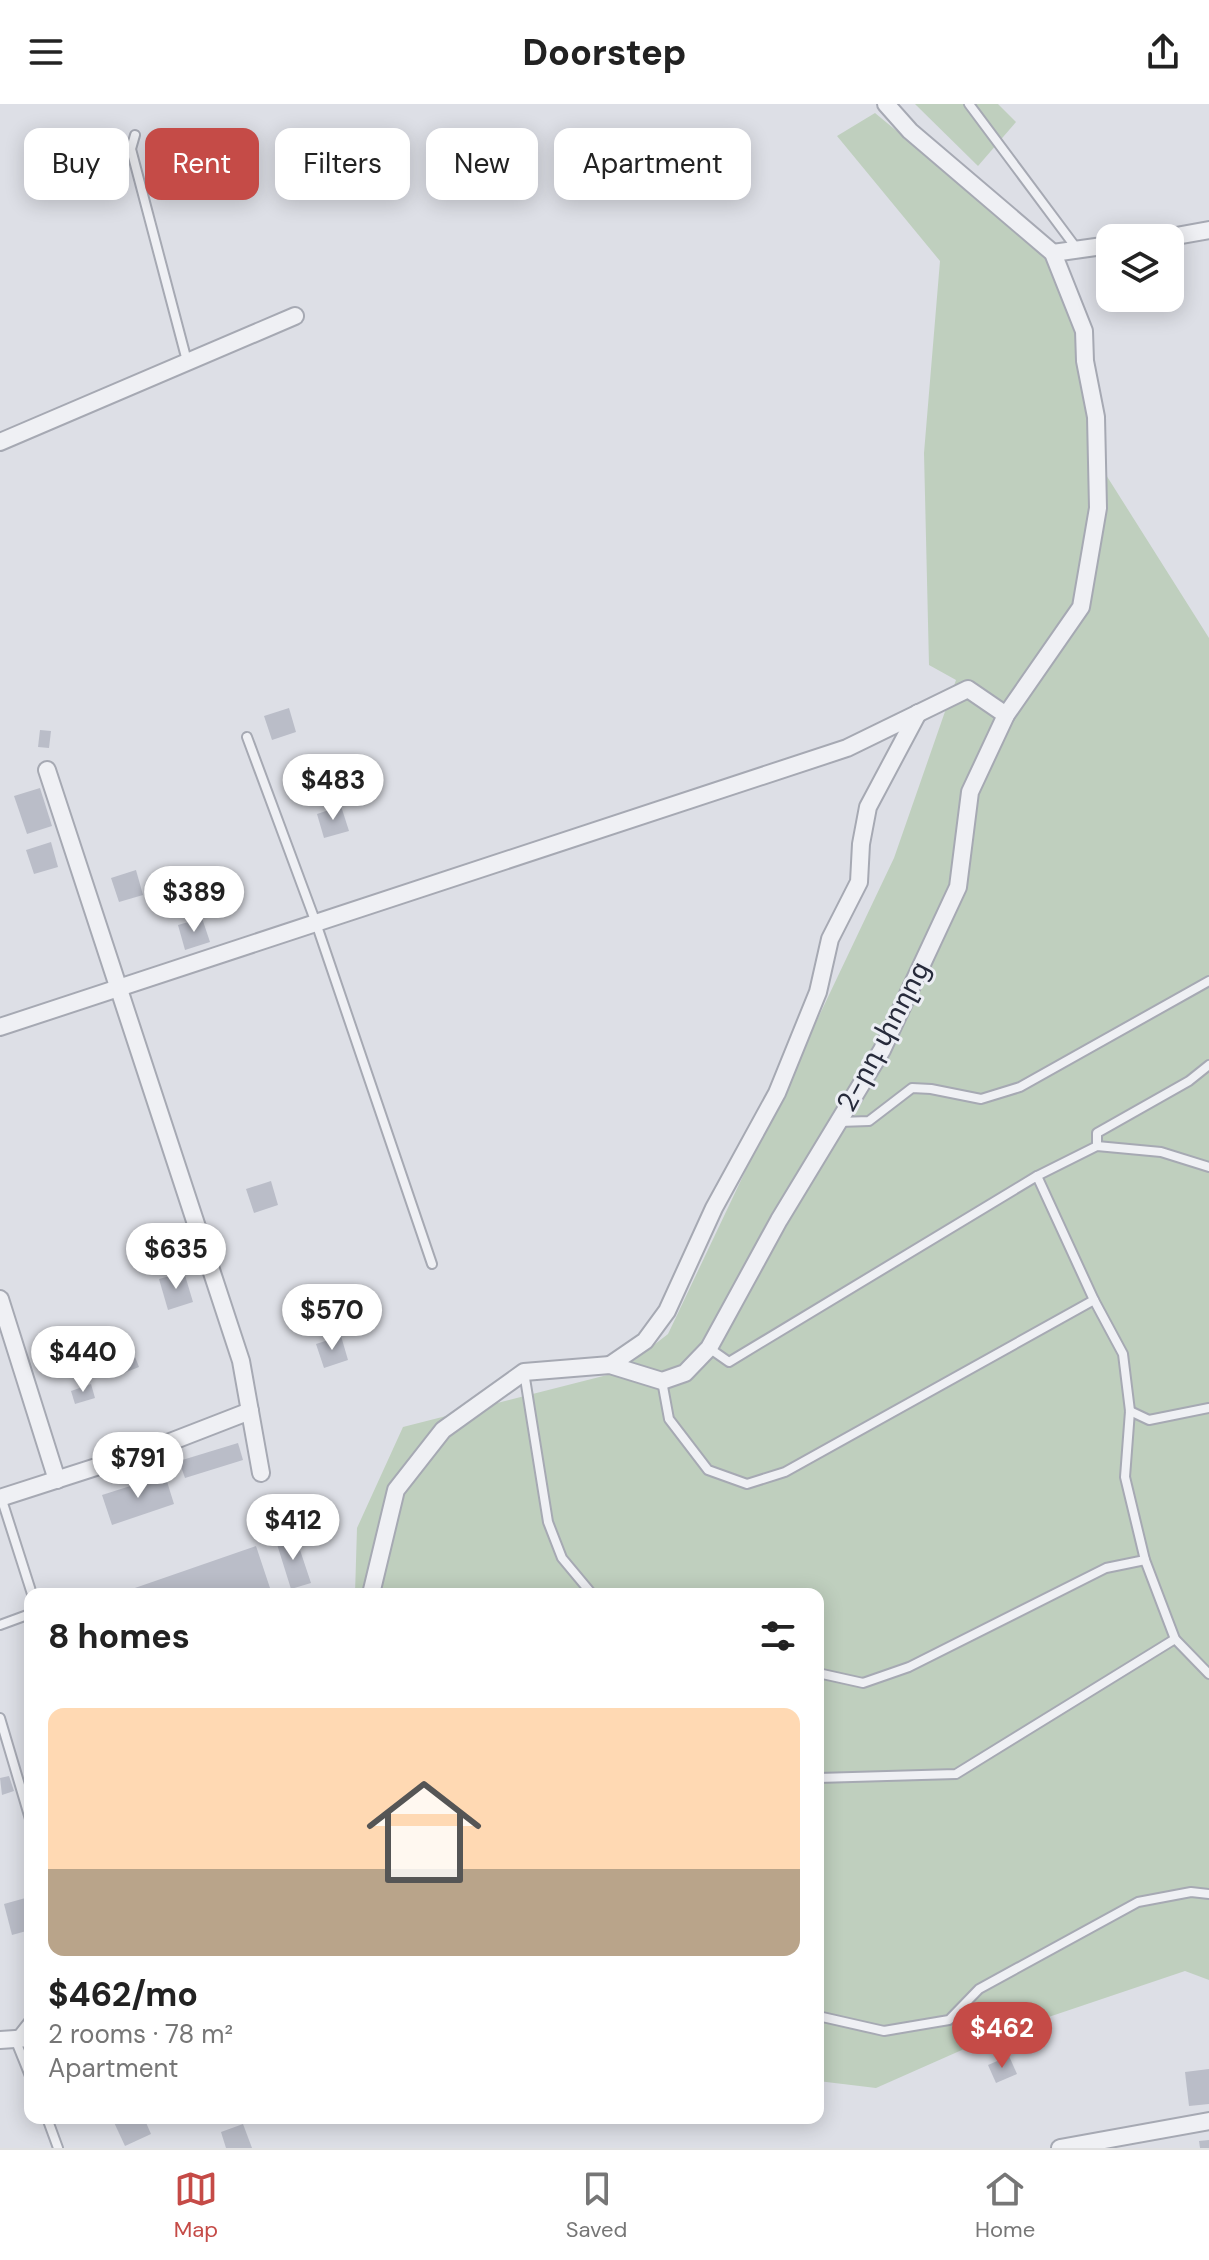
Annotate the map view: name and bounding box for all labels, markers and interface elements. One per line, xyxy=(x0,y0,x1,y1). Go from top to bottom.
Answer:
text: Doorstep xyxy=(523,29,686,76)
icon: menu xyxy=(24,30,68,74)
icon: share xyxy=(1141,30,1185,74)
chip: Buy xyxy=(24,128,129,200)
chip: Rent xyxy=(145,128,259,200)
chip: Filters xyxy=(275,128,410,200)
chip: New xyxy=(426,128,538,200)
chip: Apartment xyxy=(554,128,751,200)
map controls xyxy=(1096,224,1184,312)
button: layers xyxy=(1096,224,1184,312)
pin: $483 xyxy=(286,754,380,822)
text: $483 xyxy=(301,763,365,797)
pin: $389 xyxy=(147,866,241,934)
text: $389 xyxy=(162,875,226,909)
street label: 2-րդ փողոց xyxy=(828,954,938,1118)
pin: $635 xyxy=(129,1223,223,1291)
text: $635 xyxy=(144,1232,208,1266)
pin: $570 xyxy=(285,1284,379,1352)
text: $570 xyxy=(300,1293,364,1327)
pin: $440 xyxy=(36,1326,130,1394)
text: $440 xyxy=(49,1335,117,1369)
pin: $791 xyxy=(91,1432,185,1500)
text: $791 xyxy=(110,1441,166,1475)
pin: $412 xyxy=(246,1494,340,1562)
text: $412 xyxy=(264,1503,322,1537)
text: 8 homes xyxy=(48,1614,190,1659)
icon: filters xyxy=(756,1614,800,1658)
icon: home xyxy=(352,1760,496,1904)
text: $462/mo xyxy=(48,1972,198,2017)
pin: $462 xyxy=(955,2002,1049,2070)
text: $462 xyxy=(970,2011,1034,2045)
text: 2 rooms · 78 m² xyxy=(48,2017,233,2051)
text: Apartment xyxy=(48,2051,179,2085)
tab: Map xyxy=(174,2167,218,2244)
tab: Saved xyxy=(566,2167,627,2244)
tab: Home xyxy=(975,2167,1035,2244)

